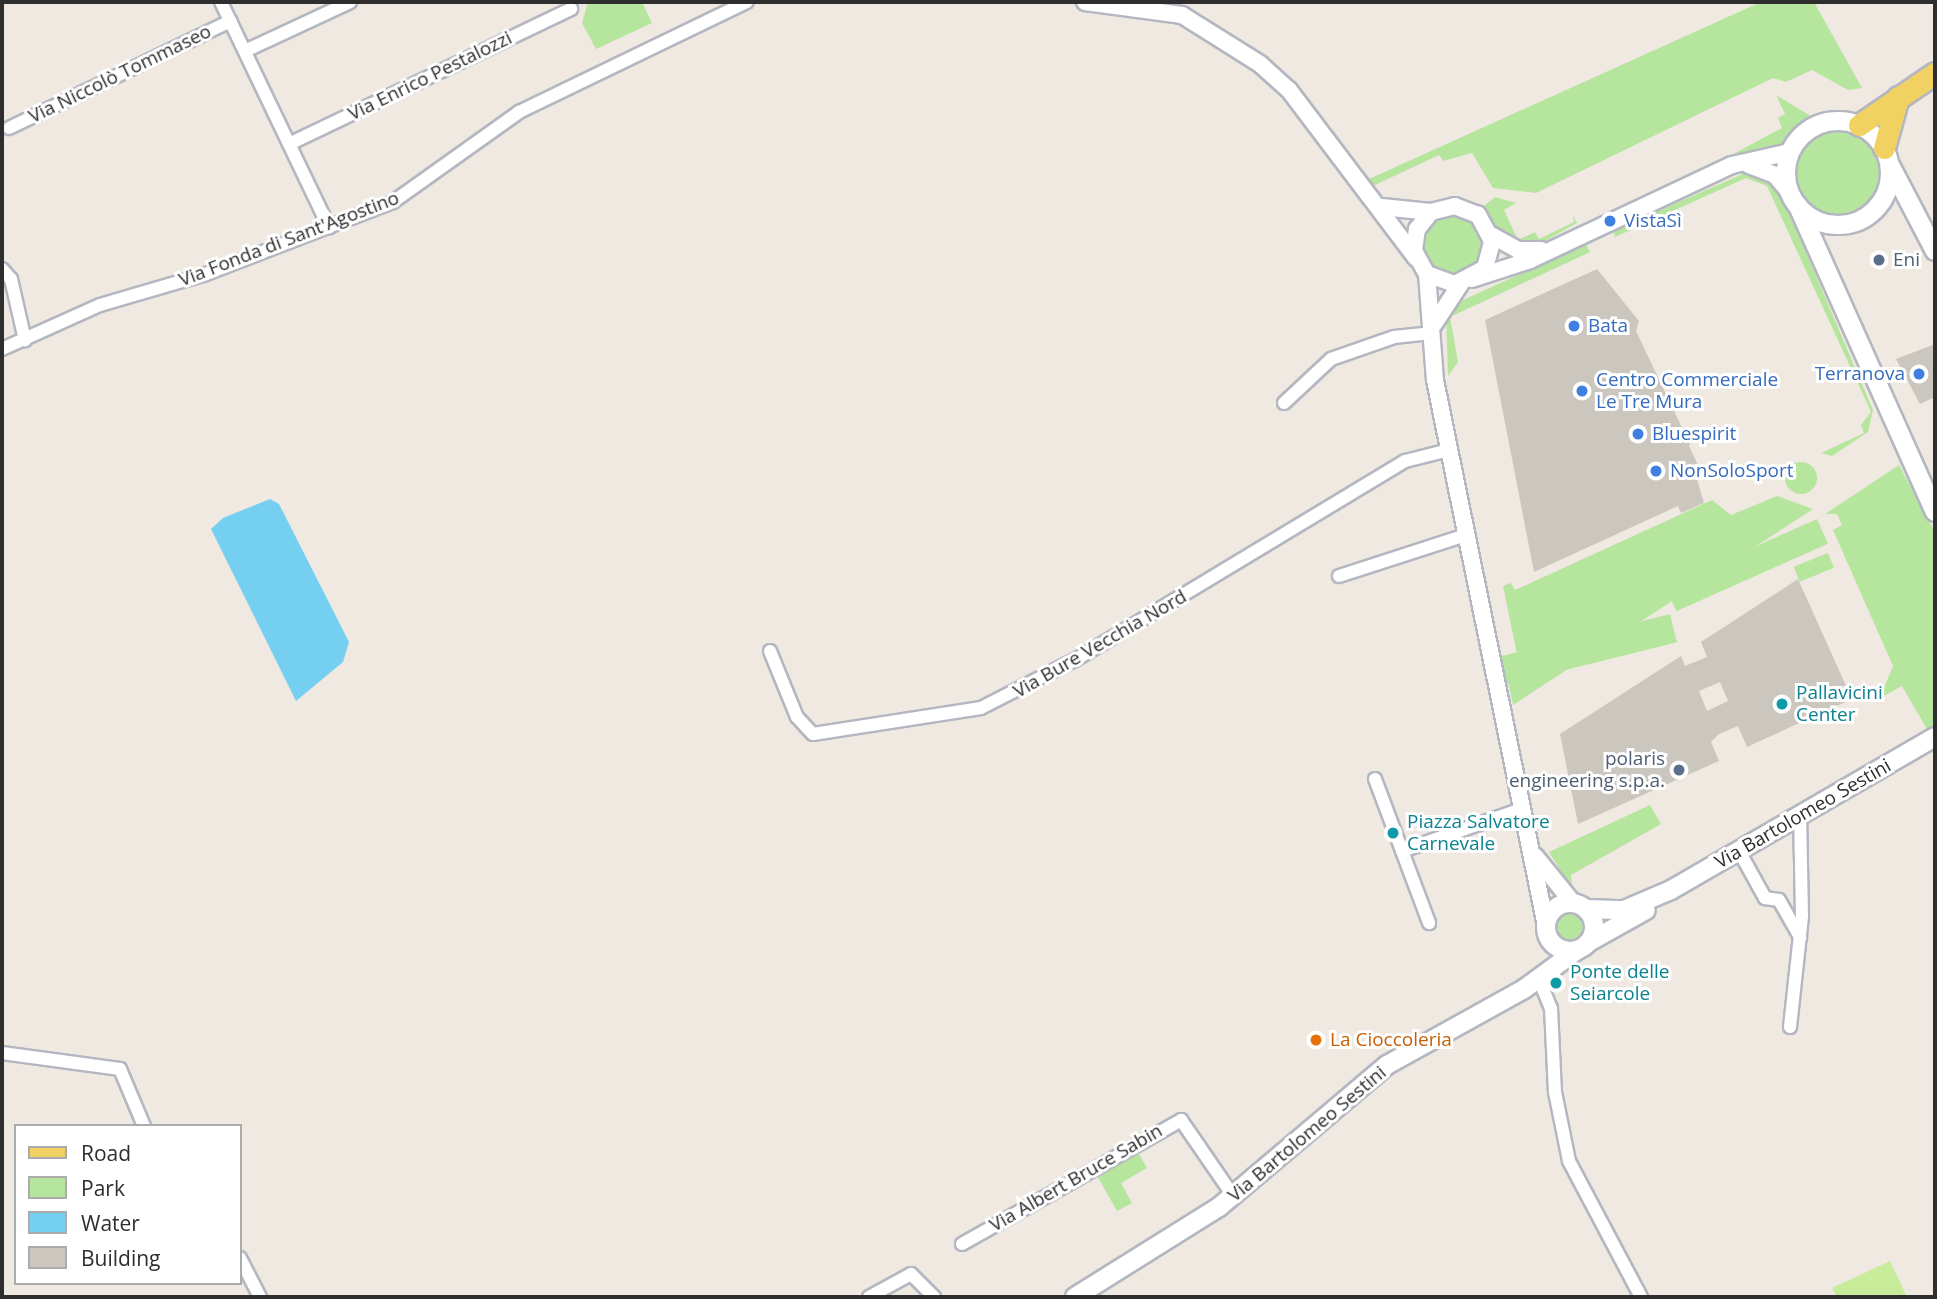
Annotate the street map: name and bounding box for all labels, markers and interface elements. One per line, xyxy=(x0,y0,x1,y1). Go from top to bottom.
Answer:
street label: Via Niccolò Tommaseo xyxy=(25,20,215,128)
street label: Via Enrico Pestalozzi xyxy=(344,26,516,126)
street label: Via Fonda di Sant'Agostino xyxy=(176,186,402,292)
place label: VistaSì xyxy=(1624,210,1682,232)
marker: VistaSì xyxy=(1602,213,1618,229)
place label: Eni xyxy=(1893,249,1920,271)
marker: Eni xyxy=(1871,252,1887,268)
place label: Bata xyxy=(1588,315,1628,337)
marker: Bata xyxy=(1566,318,1582,334)
place label: Terranova xyxy=(1815,363,1905,385)
marker: Terranova xyxy=(1911,366,1927,382)
place label: Centro Commerciale Le Tre Mura xyxy=(1596,369,1778,413)
marker: Centro Commerciale Le Tre Mura xyxy=(1574,383,1590,399)
place label: Bluespirit xyxy=(1652,423,1736,445)
marker: Bluespirit xyxy=(1630,426,1646,442)
place label: NonSoloSport xyxy=(1670,460,1793,482)
marker: NonSoloSport xyxy=(1648,463,1664,479)
street label: Via Bure Vecchia Nord xyxy=(1009,585,1191,703)
place label: Pallavicini Center xyxy=(1796,682,1883,726)
marker: Pallavicini Center xyxy=(1774,696,1790,712)
place label: polaris engineering s.p.a. xyxy=(1509,748,1665,792)
street label: Via Bartolomeo Sestini xyxy=(1711,754,1895,874)
marker: polaris engineering s.p.a. xyxy=(1671,762,1687,778)
place label: Piazza Salvatore Carnevale xyxy=(1407,811,1550,855)
marker: Piazza Salvatore Carnevale xyxy=(1385,825,1401,841)
place label: Ponte delle Seiarcole xyxy=(1570,961,1669,1005)
marker: Ponte delle Seiarcole xyxy=(1548,975,1564,991)
place label: La Cioccoleria xyxy=(1330,1029,1452,1051)
marker: La Cioccoleria xyxy=(1308,1032,1324,1048)
street label: Via Bartolomeo Sestini xyxy=(1223,1061,1391,1207)
street label: Via Albert Bruce Sabin xyxy=(986,1119,1166,1237)
legend xyxy=(14,1124,242,1285)
text: Road xyxy=(81,1139,131,1167)
text: Park xyxy=(81,1174,125,1202)
text: Water xyxy=(81,1209,140,1237)
text: Building xyxy=(81,1244,160,1272)

